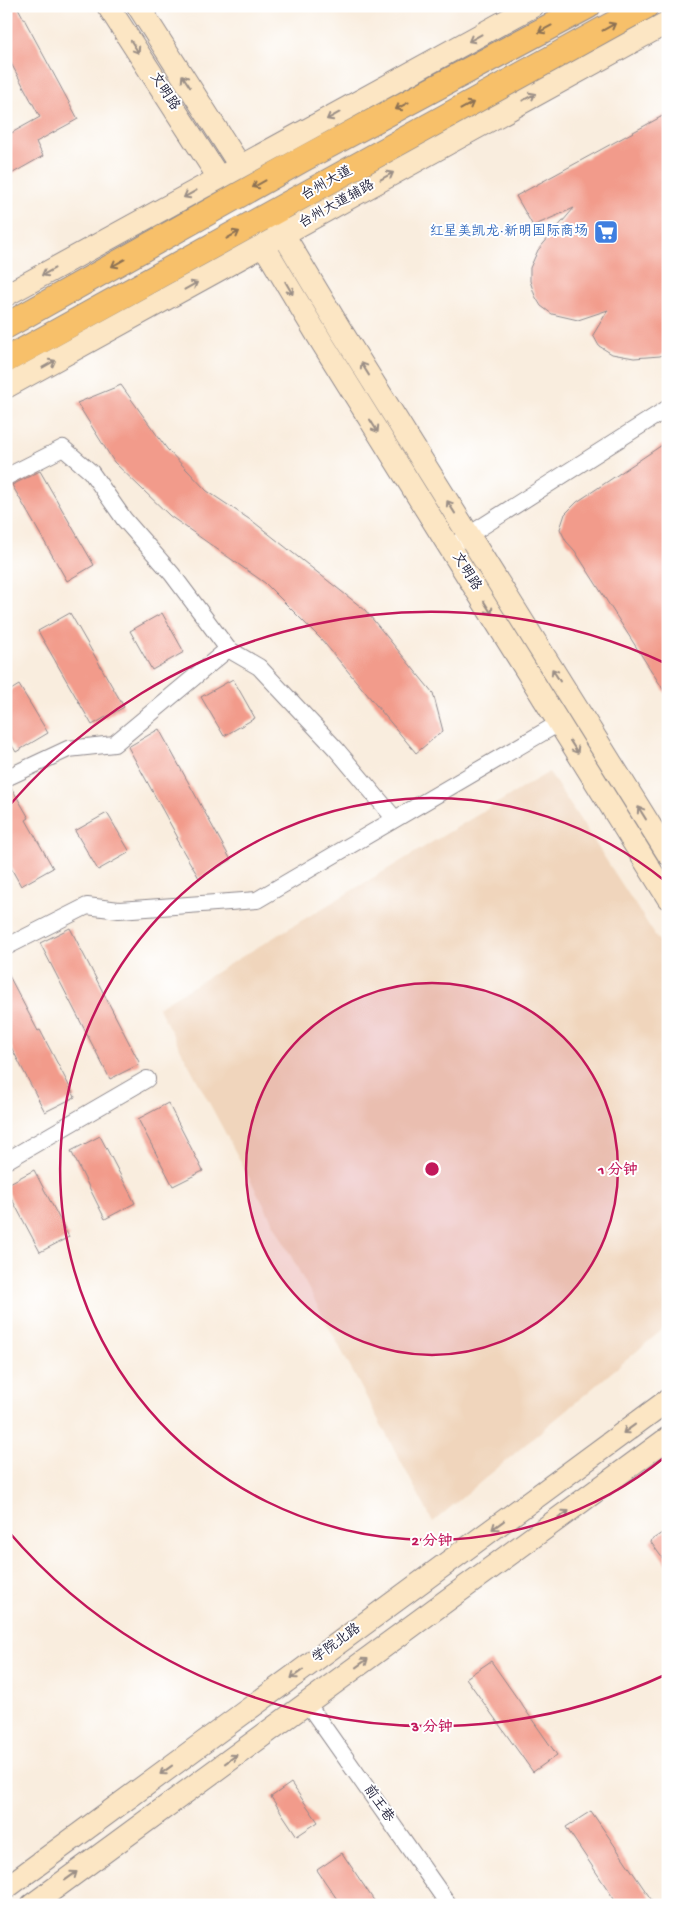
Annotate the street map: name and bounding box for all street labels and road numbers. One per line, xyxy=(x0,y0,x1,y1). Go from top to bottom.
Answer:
street label: 文明路 xyxy=(145,69,183,114)
street label: 台州大道 xyxy=(298,163,356,205)
street label: 台州大道辅路 xyxy=(296,176,378,233)
street label: 文明路 xyxy=(448,549,485,594)
street label: 学院北路 xyxy=(309,1620,365,1667)
street label: 前王巷 xyxy=(359,1782,398,1827)

